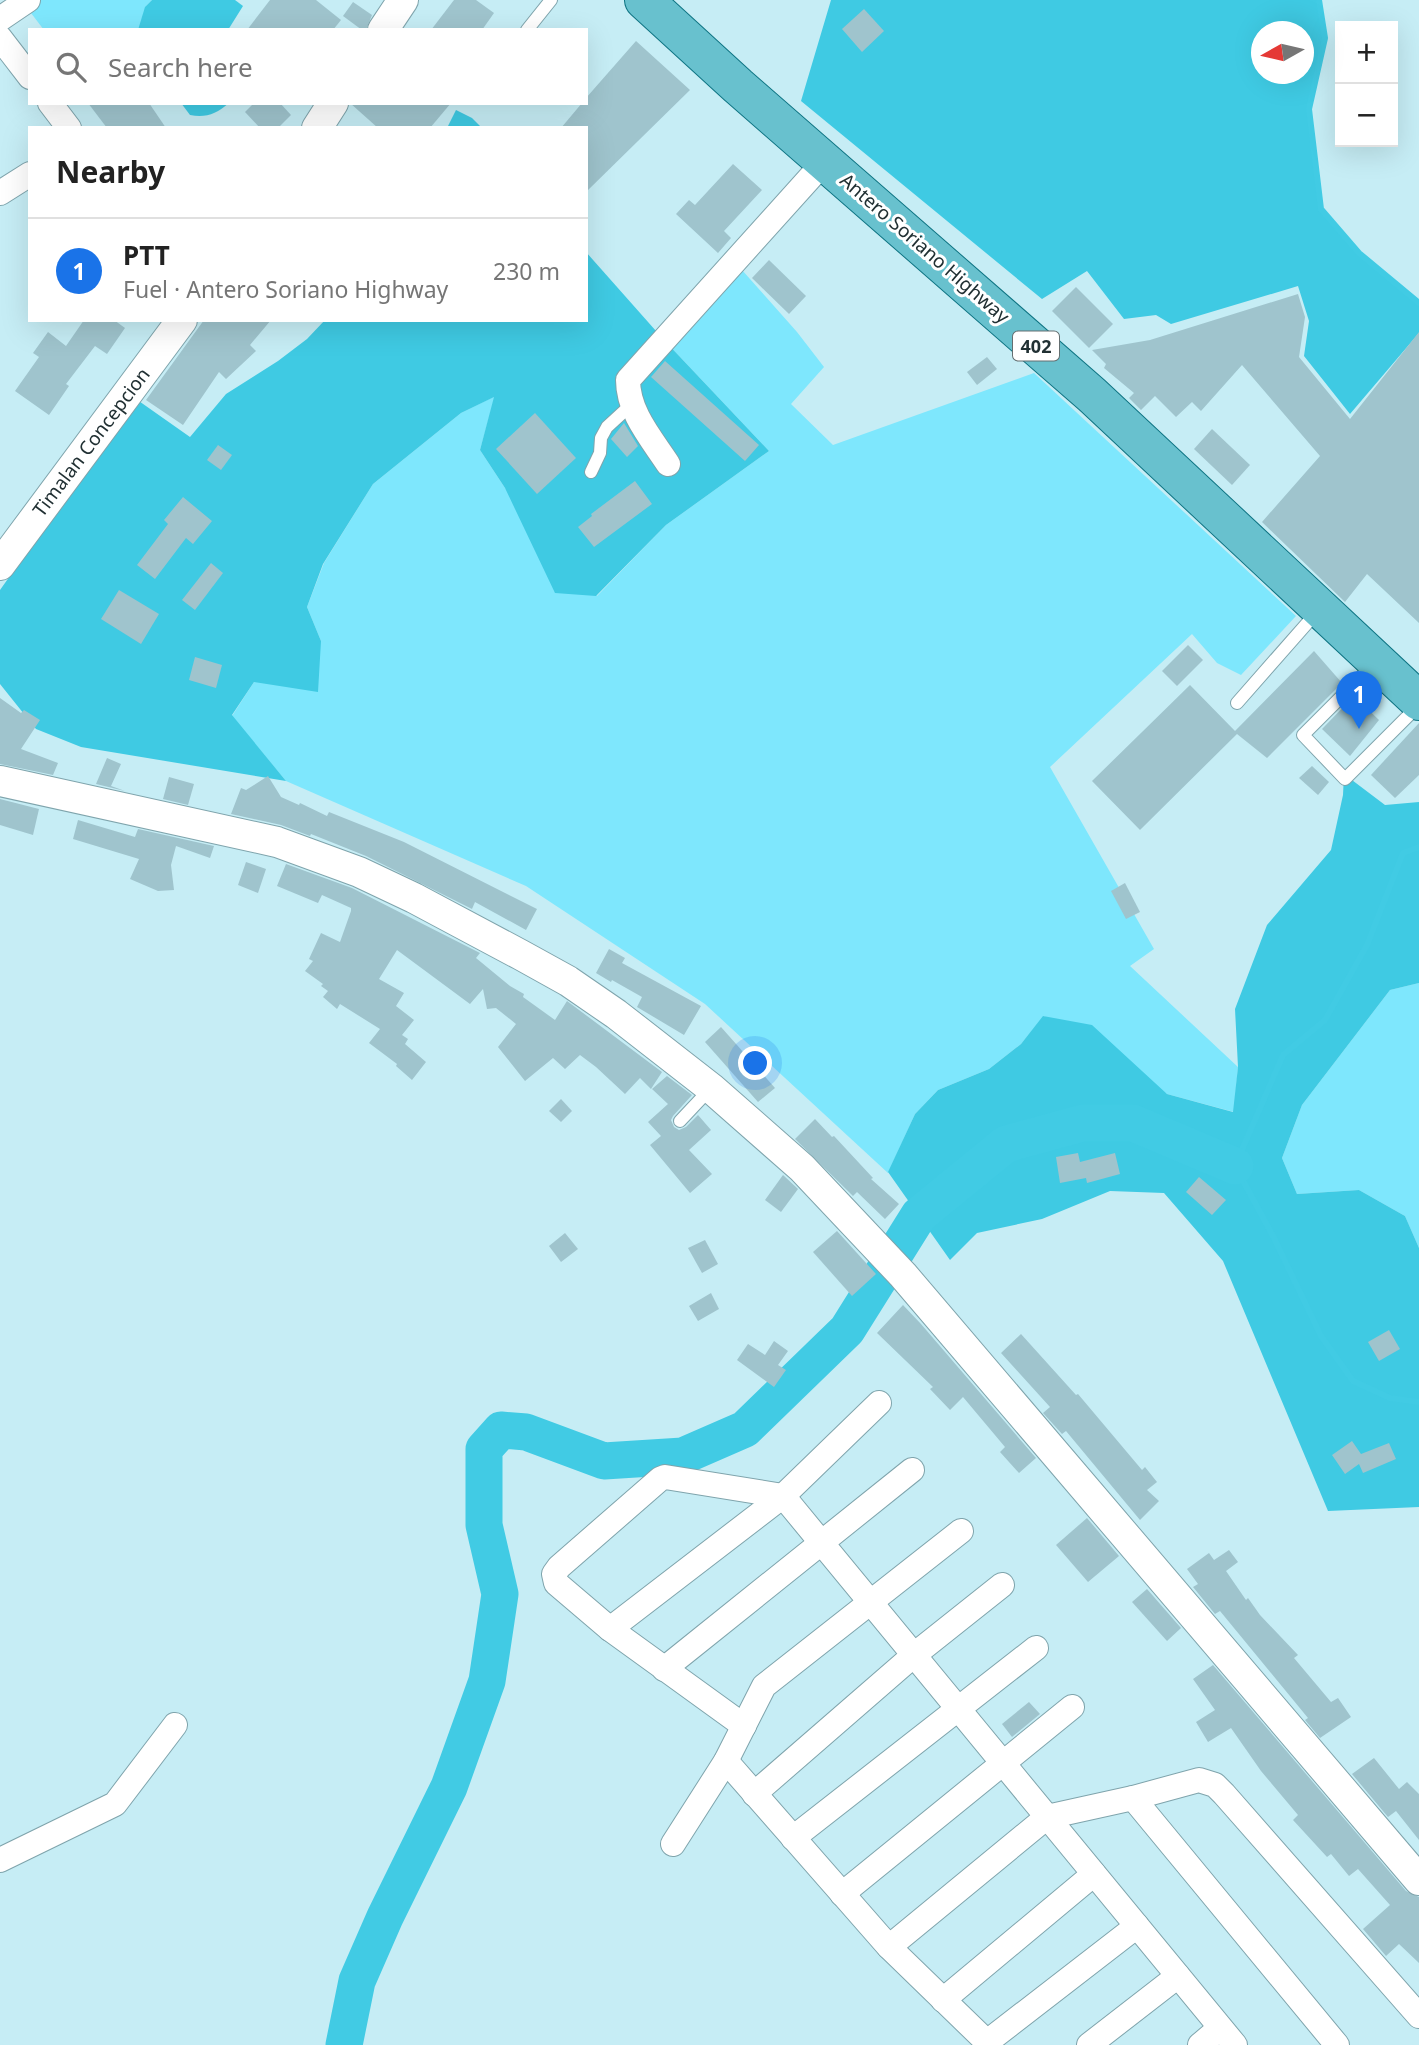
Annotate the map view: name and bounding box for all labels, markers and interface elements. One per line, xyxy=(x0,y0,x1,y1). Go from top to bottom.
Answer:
north arrow xyxy=(1251,21,1314,84)
map controls xyxy=(1335,21,1398,147)
button: + xyxy=(1335,21,1398,84)
search box xyxy=(28,28,588,105)
icon: search xyxy=(52,48,90,86)
text: Search here xyxy=(108,49,253,85)
button: − xyxy=(1335,84,1398,147)
text: Nearby xyxy=(56,151,165,192)
street label: Antero Soriano Highway xyxy=(835,167,1015,329)
text: PTT xyxy=(123,237,170,273)
text: 1 xyxy=(72,255,86,287)
text: 230 m xyxy=(493,255,560,287)
text: Fuel · Antero Soriano Highway xyxy=(123,273,448,305)
road number: 402 xyxy=(1013,332,1059,360)
street label: Timalan Concepcion xyxy=(26,362,156,522)
pin: 1 xyxy=(1336,671,1382,729)
your location xyxy=(738,1046,772,1080)

